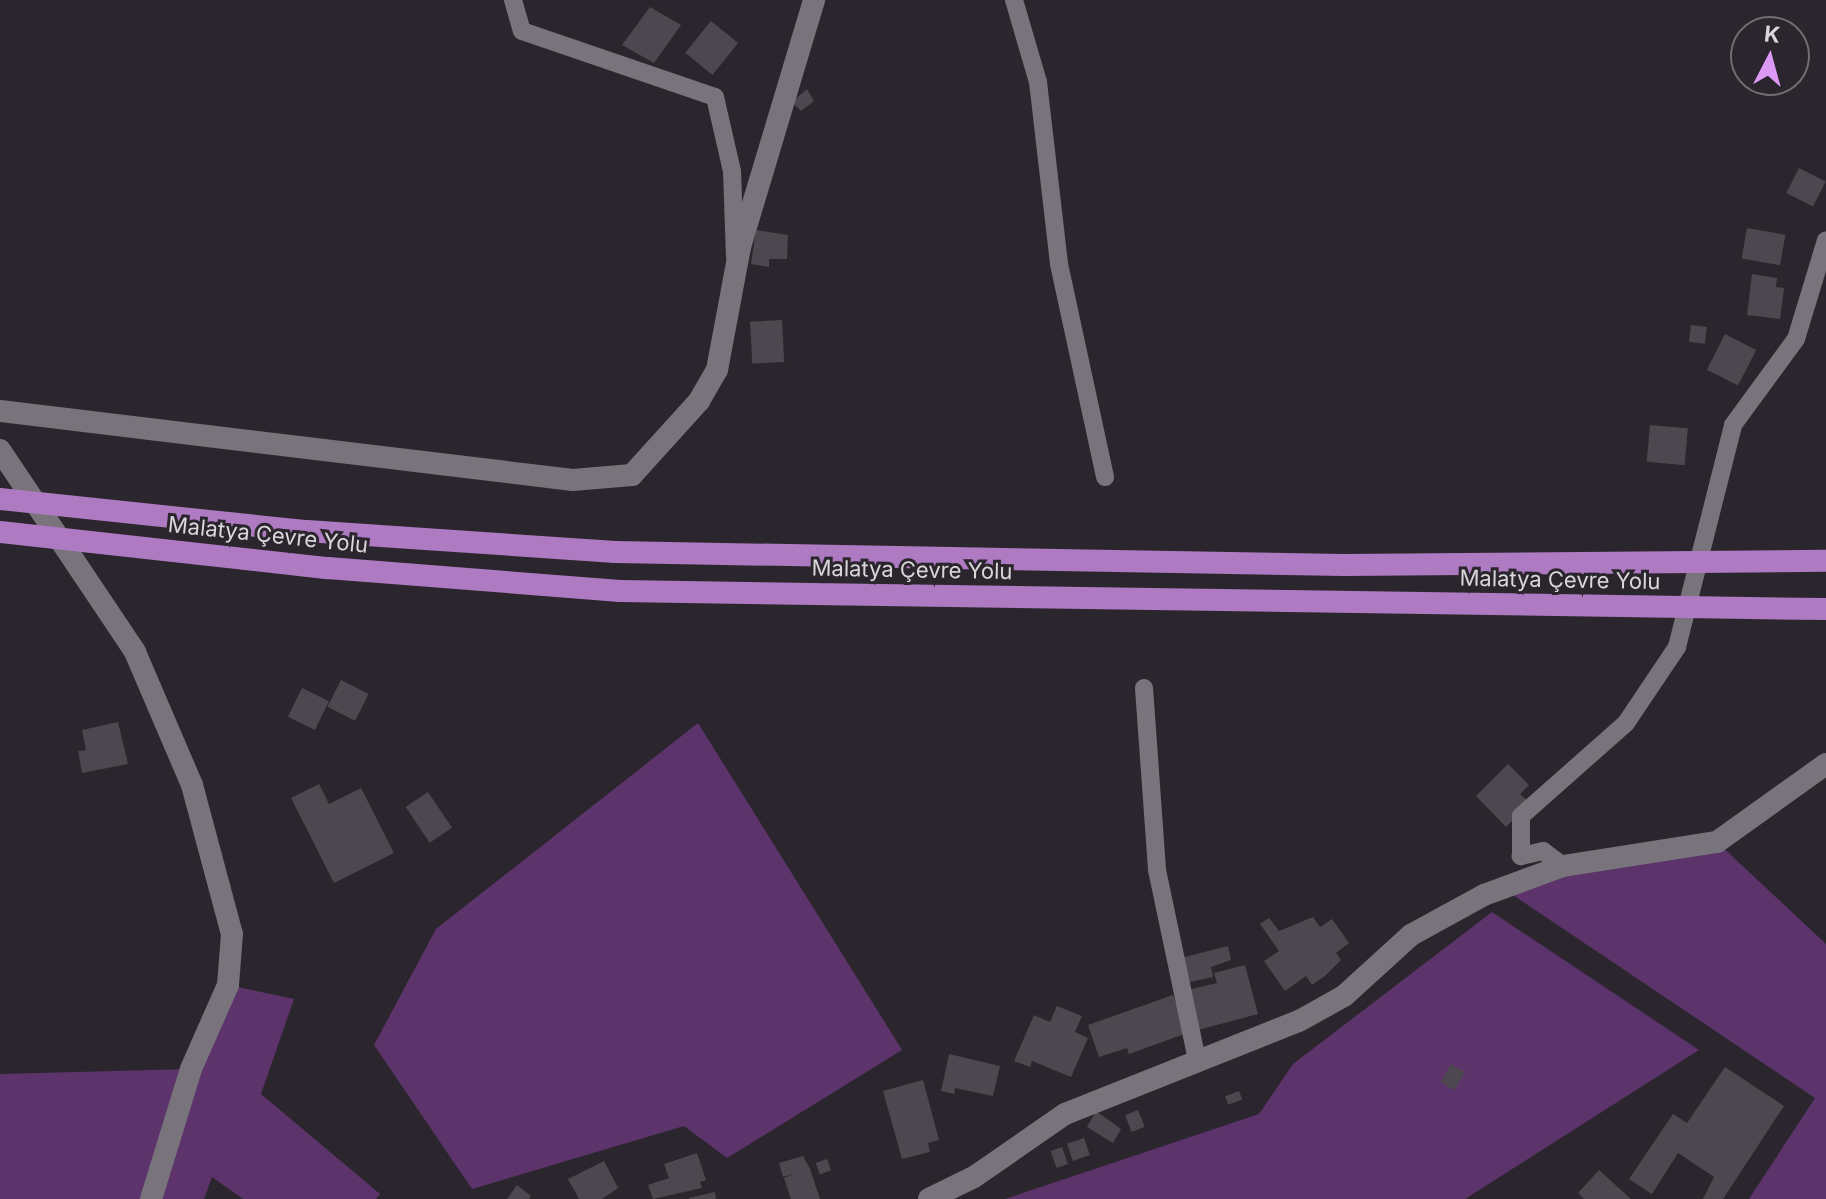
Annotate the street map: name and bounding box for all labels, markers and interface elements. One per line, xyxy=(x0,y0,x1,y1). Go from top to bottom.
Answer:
north arrow xyxy=(1730,16,1810,96)
text: K xyxy=(1763,20,1782,48)
street label: Malatya Çevre Yolu xyxy=(167,511,369,559)
street label: Malatya Çevre Yolu xyxy=(811,555,1013,585)
street label: Malatya Çevre Yolu xyxy=(1459,565,1661,595)

